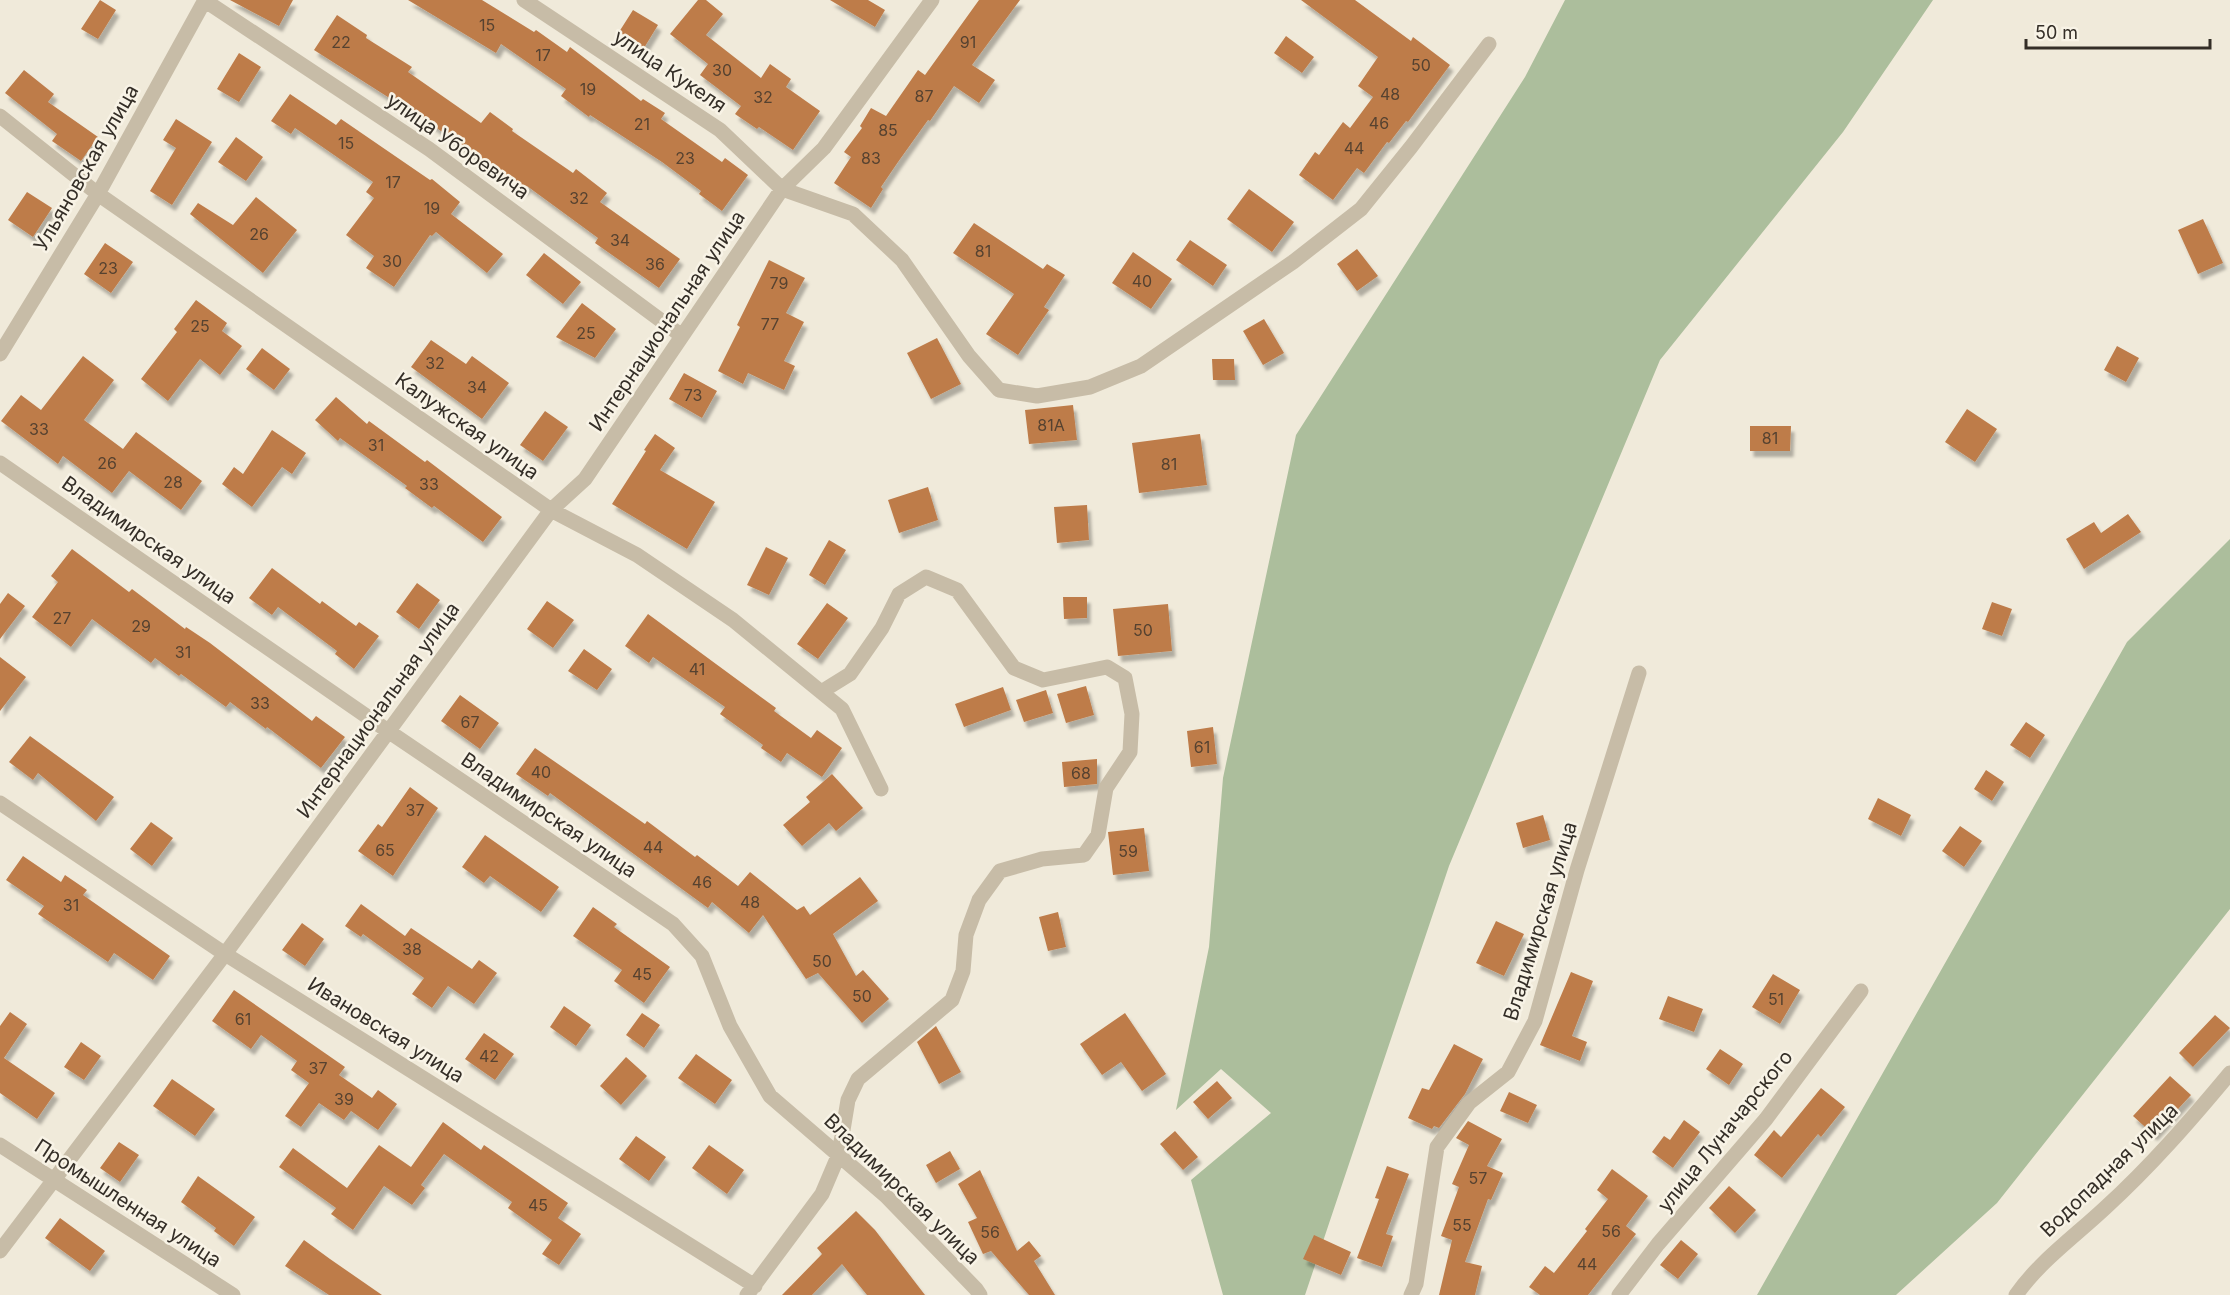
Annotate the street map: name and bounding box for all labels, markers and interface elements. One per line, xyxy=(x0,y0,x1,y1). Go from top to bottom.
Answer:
scale bar xyxy=(2026,12,2210,50)
house number: 15 xyxy=(479,15,495,35)
text: 50 m xyxy=(2035,22,2078,43)
street label: улица Кукеля xyxy=(609,24,731,118)
house number: 22 xyxy=(331,32,351,52)
house number: 91 xyxy=(960,32,976,52)
house number: 17 xyxy=(535,45,551,65)
house number: 50 xyxy=(1411,55,1431,75)
house number: 30 xyxy=(712,60,732,80)
house number: 19 xyxy=(580,79,596,99)
street label: Ульяновская улица xyxy=(28,80,144,256)
house number: 48 xyxy=(1380,84,1400,104)
house number: 87 xyxy=(915,86,933,106)
house number: 32 xyxy=(753,87,773,107)
street label: улица Уборевича xyxy=(382,88,534,204)
house number: 46 xyxy=(1369,113,1389,133)
house number: 21 xyxy=(634,114,650,134)
house number: 85 xyxy=(878,120,898,140)
house number: 15 xyxy=(338,133,354,153)
house number: 44 xyxy=(1344,138,1364,158)
house number: 23 xyxy=(675,148,695,168)
house number: 83 xyxy=(861,148,881,168)
house number: 17 xyxy=(385,172,401,192)
house number: 32 xyxy=(569,188,589,208)
house number: 19 xyxy=(424,198,440,218)
street label: Интернациональная улица xyxy=(584,206,750,436)
house number: 26 xyxy=(249,224,269,244)
house number: 34 xyxy=(610,230,630,250)
house number: 81 xyxy=(975,241,991,261)
house number: 30 xyxy=(382,251,402,271)
house number: 36 xyxy=(645,254,665,274)
house number: 23 xyxy=(98,258,118,278)
house number: 40 xyxy=(1132,271,1152,291)
house number: 79 xyxy=(770,273,788,293)
house number: 77 xyxy=(761,314,779,334)
house number: 25 xyxy=(190,316,210,336)
house number: 25 xyxy=(576,323,596,343)
house number: 32 xyxy=(425,353,445,373)
street label: Калужская улица xyxy=(391,367,543,485)
house number: 34 xyxy=(467,377,487,397)
house number: 73 xyxy=(684,385,702,405)
house number: 81А xyxy=(1037,415,1065,435)
house number: 33 xyxy=(29,419,49,439)
house number: 81 xyxy=(1762,428,1778,448)
house number: 31 xyxy=(368,435,384,455)
house number: 26 xyxy=(97,453,117,473)
house number: 81 xyxy=(1161,454,1177,474)
street label: Владимирская улица xyxy=(57,471,241,609)
house number: 28 xyxy=(163,472,183,492)
house number: 33 xyxy=(419,474,439,494)
street label: Интернациональная улица xyxy=(292,597,464,823)
house number: 27 xyxy=(53,608,71,628)
house number: 29 xyxy=(131,616,151,636)
house number: 50 xyxy=(1133,620,1153,640)
house number: 31 xyxy=(175,642,191,662)
house number: 41 xyxy=(689,659,705,679)
house number: 33 xyxy=(250,693,270,713)
house number: 67 xyxy=(461,712,479,732)
house number: 61 xyxy=(1194,737,1210,757)
street label: Владимирская улица xyxy=(457,747,641,883)
house number: 40 xyxy=(531,762,551,782)
house number: 68 xyxy=(1071,763,1091,783)
house number: 37 xyxy=(406,800,424,820)
street label: Владимирская улица xyxy=(1498,819,1582,1023)
house number: 44 xyxy=(643,837,663,857)
house number: 65 xyxy=(375,840,395,860)
house number: 59 xyxy=(1118,841,1138,861)
house number: 46 xyxy=(692,872,712,892)
house number: 48 xyxy=(740,892,760,912)
house number: 31 xyxy=(63,895,79,915)
house number: 38 xyxy=(402,939,422,959)
house number: 50 xyxy=(812,951,832,971)
house number: 45 xyxy=(632,964,652,984)
street label: Ивановская улица xyxy=(303,972,469,1088)
house number: 50 xyxy=(852,986,872,1006)
house number: 51 xyxy=(1768,989,1784,1009)
house number: 61 xyxy=(235,1009,251,1029)
street label: улица Луначарского xyxy=(1652,1045,1798,1217)
house number: 42 xyxy=(479,1046,499,1066)
house number: 37 xyxy=(309,1058,327,1078)
house number: 39 xyxy=(334,1089,354,1109)
street label: Водопадная улица xyxy=(2035,1098,2183,1242)
street label: Владимирская улица xyxy=(819,1109,985,1269)
street label: Промышленная улица xyxy=(30,1134,226,1272)
house number: 57 xyxy=(1469,1168,1487,1188)
house number: 45 xyxy=(528,1195,548,1215)
house number: 55 xyxy=(1452,1215,1472,1235)
house number: 56 xyxy=(1601,1221,1621,1241)
house number: 56 xyxy=(980,1222,1000,1242)
house number: 44 xyxy=(1577,1254,1597,1274)

